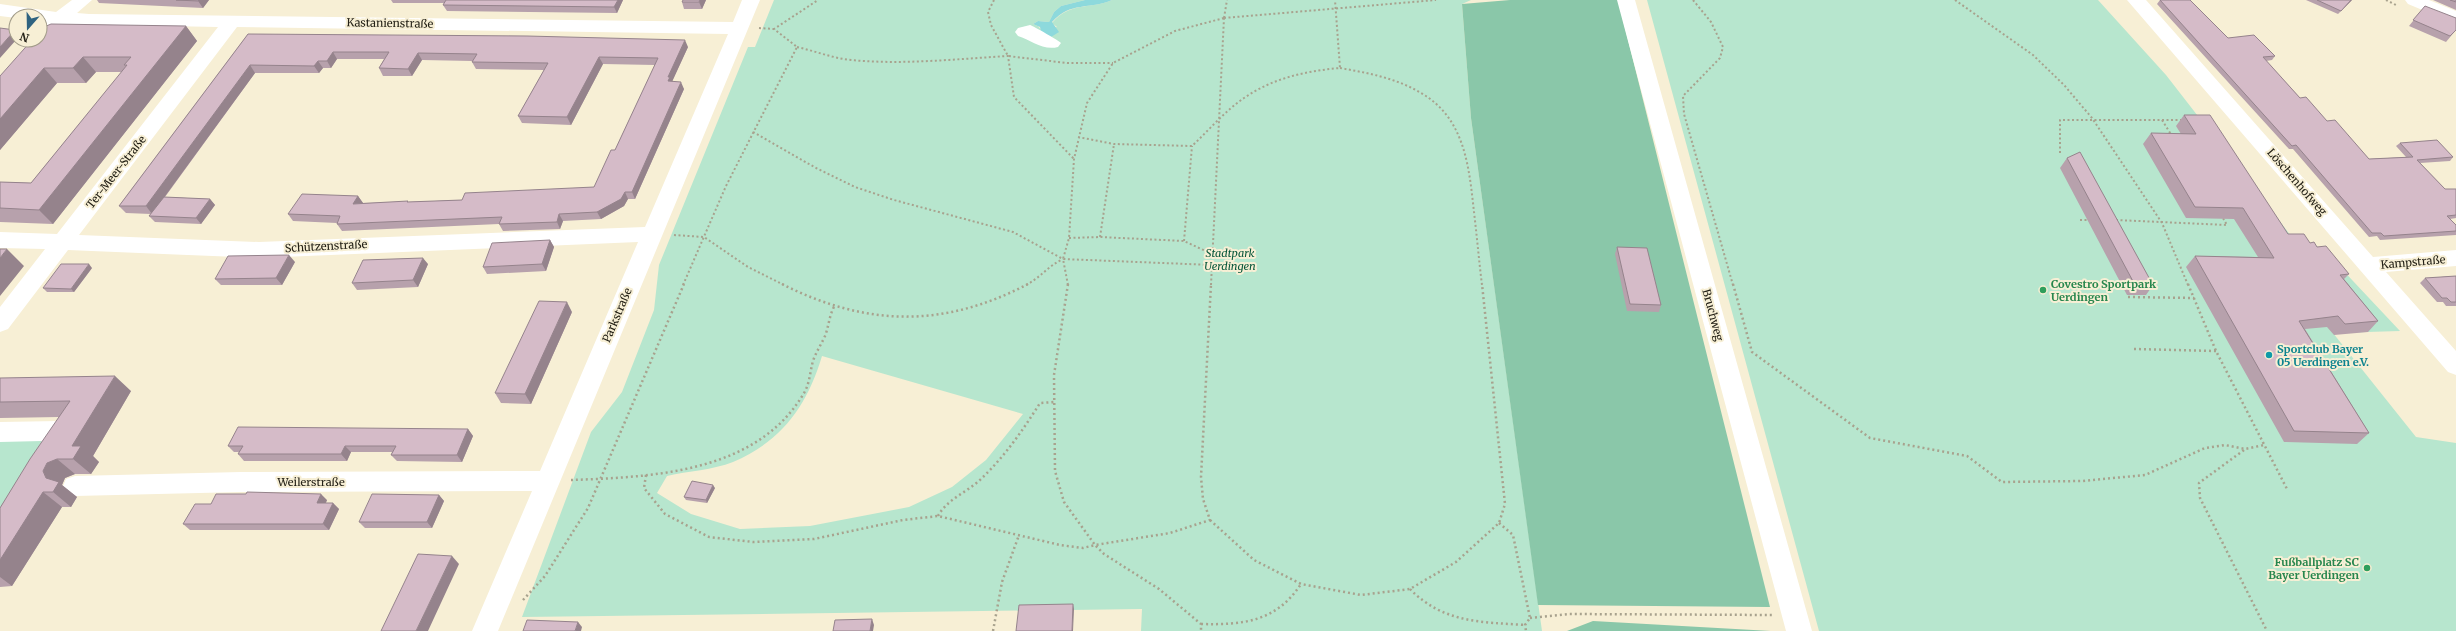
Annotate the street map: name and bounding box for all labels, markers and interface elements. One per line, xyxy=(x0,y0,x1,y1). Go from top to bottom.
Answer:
north arrow xyxy=(8,8,48,48)
street label: Kastanienstraße xyxy=(346,15,434,31)
text: N xyxy=(18,29,31,45)
street label: Ter-Meer-Straße xyxy=(83,133,149,211)
street label: Löschenhofweg xyxy=(2264,146,2330,219)
street label: Schützenstraße xyxy=(284,237,368,255)
park label: Stadtpark Uerdingen xyxy=(1204,246,1256,273)
street label: Kampstraße xyxy=(2380,252,2446,272)
place label: Covestro Sportpark Uerdingen xyxy=(2051,277,2157,304)
street label: Parkstraße xyxy=(599,285,635,344)
marker: Covestro Sportpark Uerdingen xyxy=(2038,285,2048,295)
street label: Bruchweg xyxy=(1699,287,1727,343)
place label: Sportclub Bayer 05 Uerdingen e.V. xyxy=(2277,342,2369,369)
marker: Sportclub Bayer 05 Uerdingen e.V. xyxy=(2264,350,2274,360)
street label: Weilerstraße xyxy=(276,475,345,489)
place label: Fußballplatz SC Bayer Uerdingen xyxy=(2268,555,2360,582)
marker: Fußballplatz SC Bayer Uerdingen xyxy=(2362,563,2372,573)

